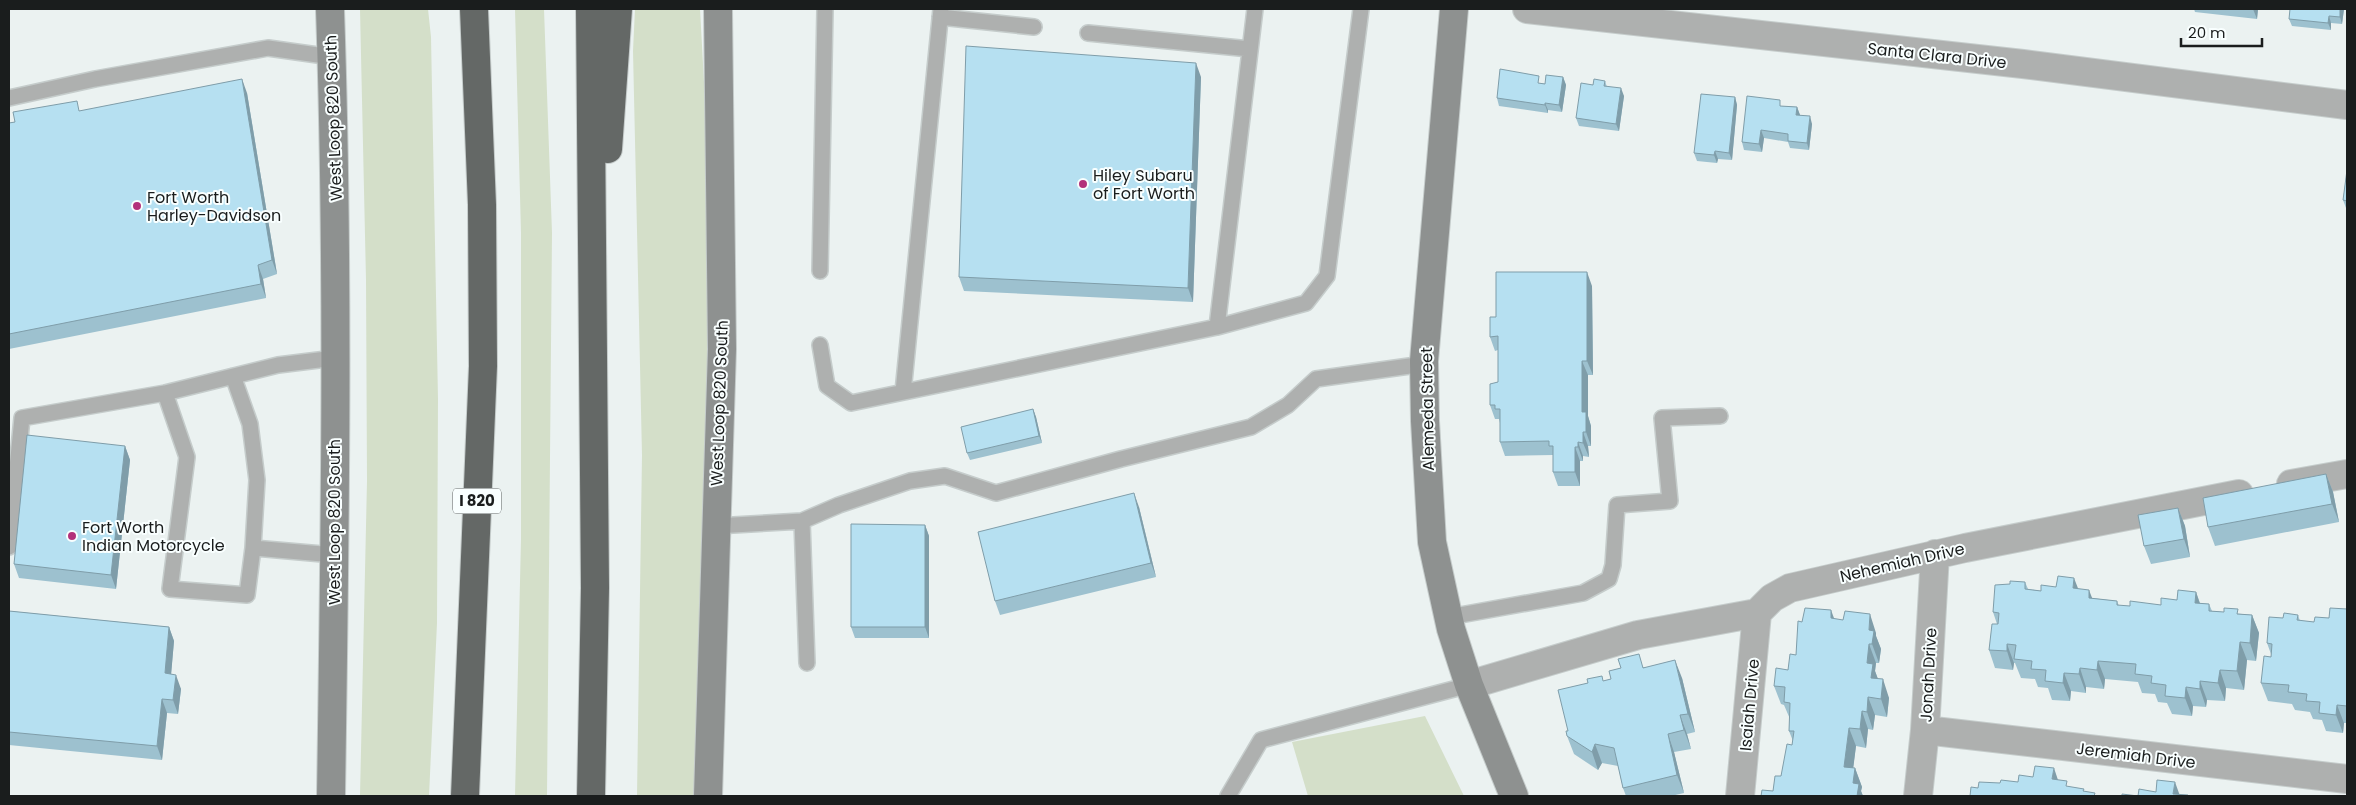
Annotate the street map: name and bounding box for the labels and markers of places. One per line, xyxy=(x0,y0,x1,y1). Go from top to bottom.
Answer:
place label: Hiley Subaru of Fort Worth xyxy=(1093,164,1195,205)
marker: Hiley Subaru of Fort Worth xyxy=(1077,178,1089,190)
place label: Fort Worth Harley-Davidson xyxy=(147,186,281,227)
marker: Fort Worth Harley-Davidson xyxy=(131,200,143,212)
place label: Fort Worth Indian Motorcycle xyxy=(82,516,225,557)
marker: Fort Worth Indian Motorcycle xyxy=(66,530,78,542)

